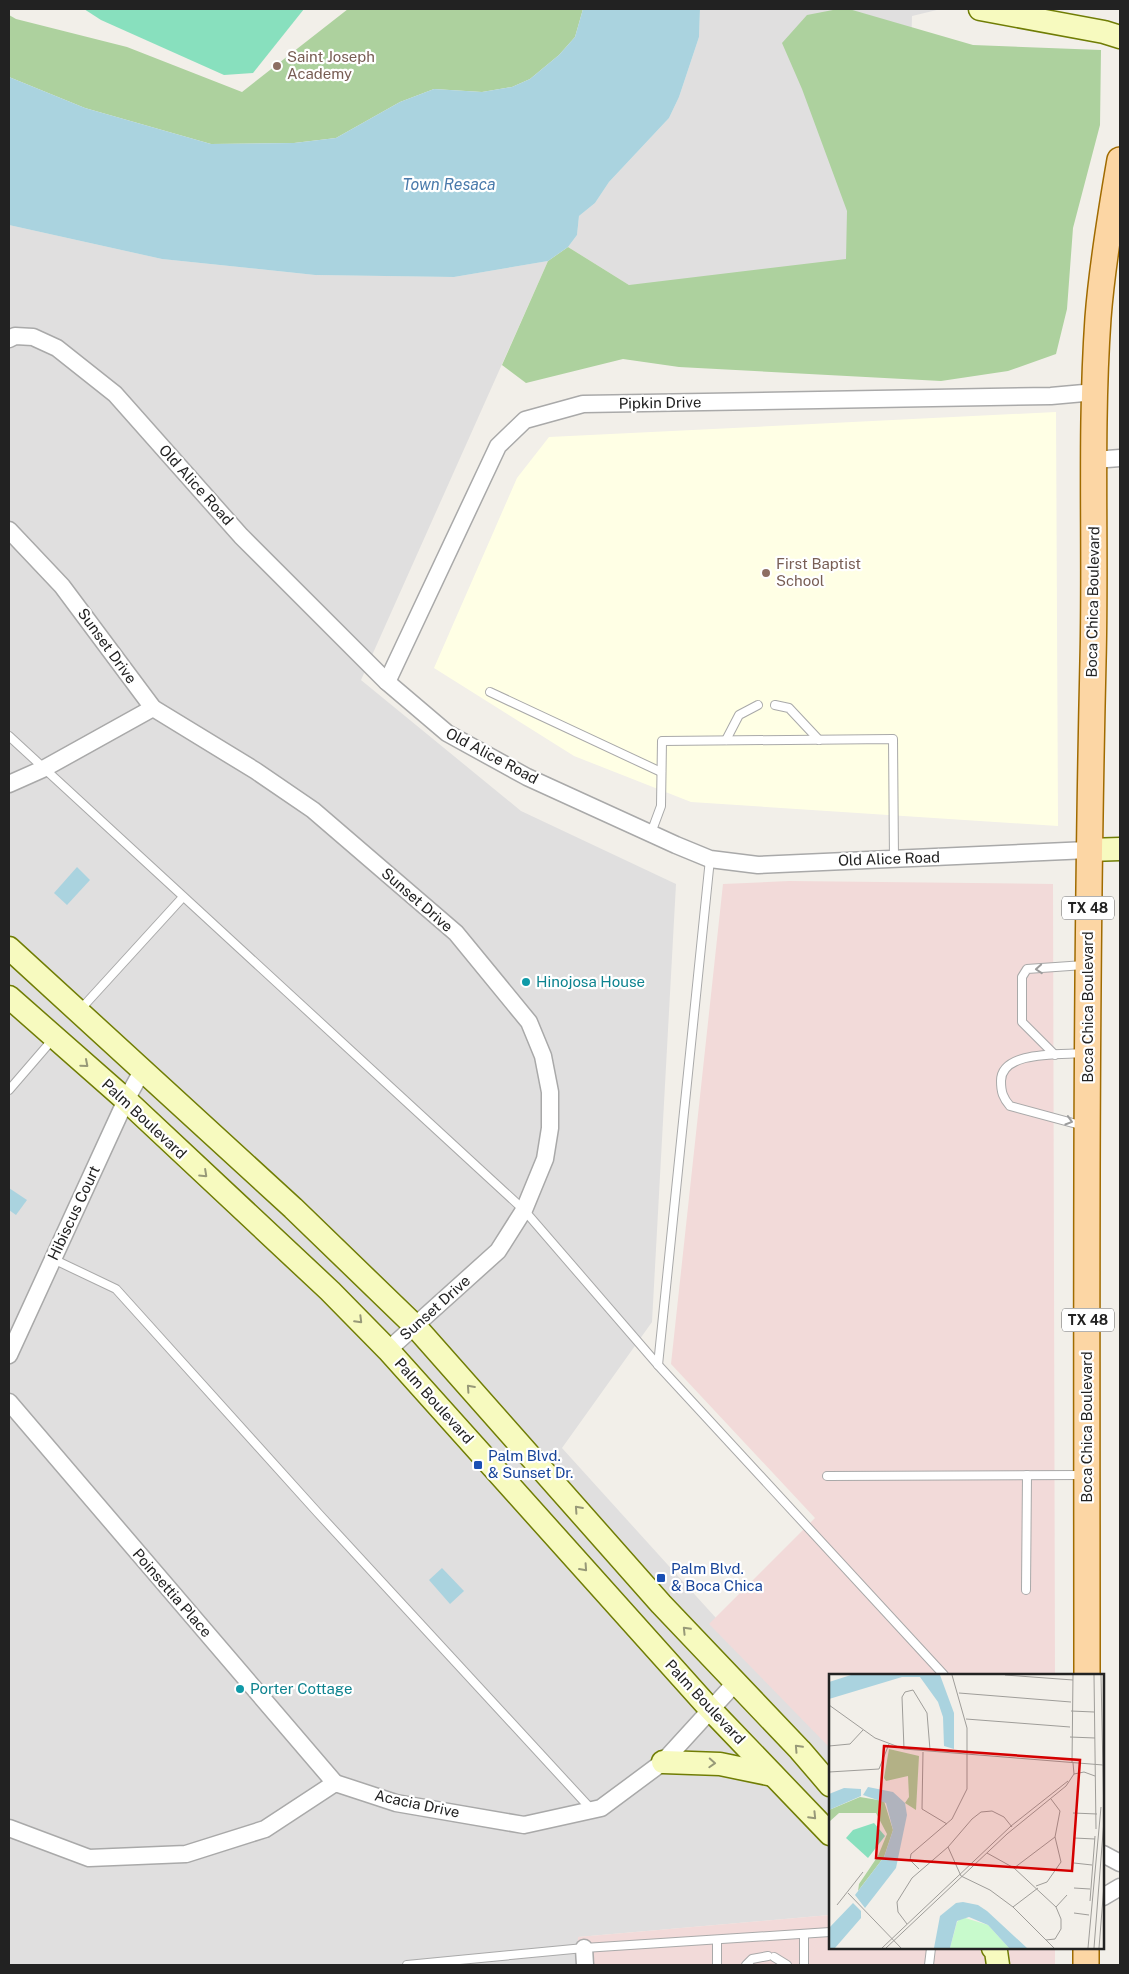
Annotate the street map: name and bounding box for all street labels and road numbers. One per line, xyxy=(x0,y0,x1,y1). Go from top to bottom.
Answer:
street label: Pipkin Drive xyxy=(618,393,701,412)
street label: Old Alice Road xyxy=(156,441,237,528)
street label: Boca Chica Boulevard xyxy=(1083,526,1102,678)
street label: Sunset Drive xyxy=(74,605,140,687)
street label: Old Alice Road xyxy=(443,724,541,787)
street label: Old Alice Road xyxy=(838,848,940,869)
street label: Sunset Drive xyxy=(378,864,456,935)
road number: TX 48 xyxy=(1062,896,1114,920)
street label: Boca Chica Boulevard xyxy=(1079,931,1096,1083)
street label: Palm Boulevard xyxy=(99,1075,190,1162)
street label: Hibiscus Court xyxy=(44,1163,103,1263)
street label: Sunset Drive xyxy=(396,1272,473,1344)
road number: TX 48 xyxy=(1062,1308,1114,1332)
street label: Boca Chica Boulevard xyxy=(1078,1351,1095,1503)
street label: Palm Boulevard xyxy=(392,1354,477,1447)
street label: Poinsettia Place xyxy=(129,1545,215,1640)
street label: Palm Boulevard xyxy=(662,1656,749,1747)
street label: Acacia Drive xyxy=(373,1786,461,1821)

